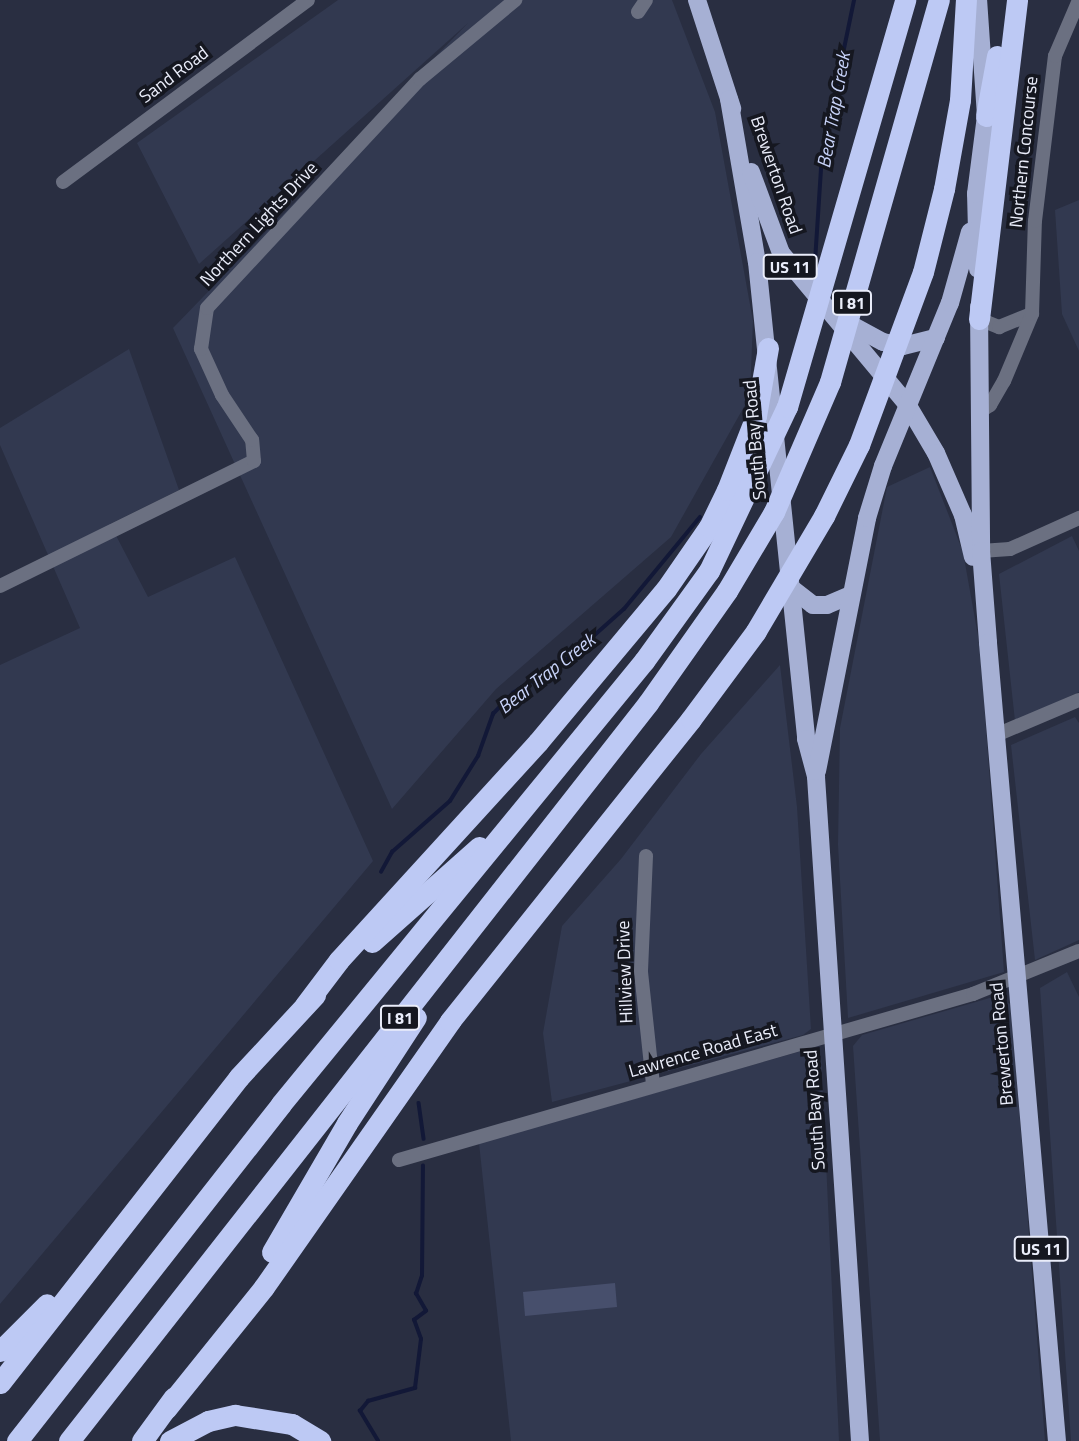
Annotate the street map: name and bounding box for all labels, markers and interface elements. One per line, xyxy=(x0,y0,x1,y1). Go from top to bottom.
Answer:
street label: Sand Road xyxy=(135,42,213,108)
water label: Bear Trap Creek xyxy=(812,50,854,170)
street label: Northern Concourse xyxy=(1005,75,1043,229)
street label: Brewerton Road xyxy=(746,113,806,237)
street label: Northern Lights Drive xyxy=(196,157,322,291)
road number: US 11 xyxy=(762,255,818,280)
road number: I 81 xyxy=(831,290,873,316)
street label: South Bay Road xyxy=(739,379,771,501)
water label: Bear Trap Creek xyxy=(493,628,599,718)
street label: Hillview Drive xyxy=(612,920,638,1024)
street label: Brewerton Road xyxy=(986,982,1018,1106)
road number: I 81 xyxy=(379,1006,421,1030)
street label: Lawrence Road East xyxy=(626,1019,780,1083)
street label: South Bay Road xyxy=(800,1049,830,1171)
road number: US 11 xyxy=(1013,1236,1069,1261)

